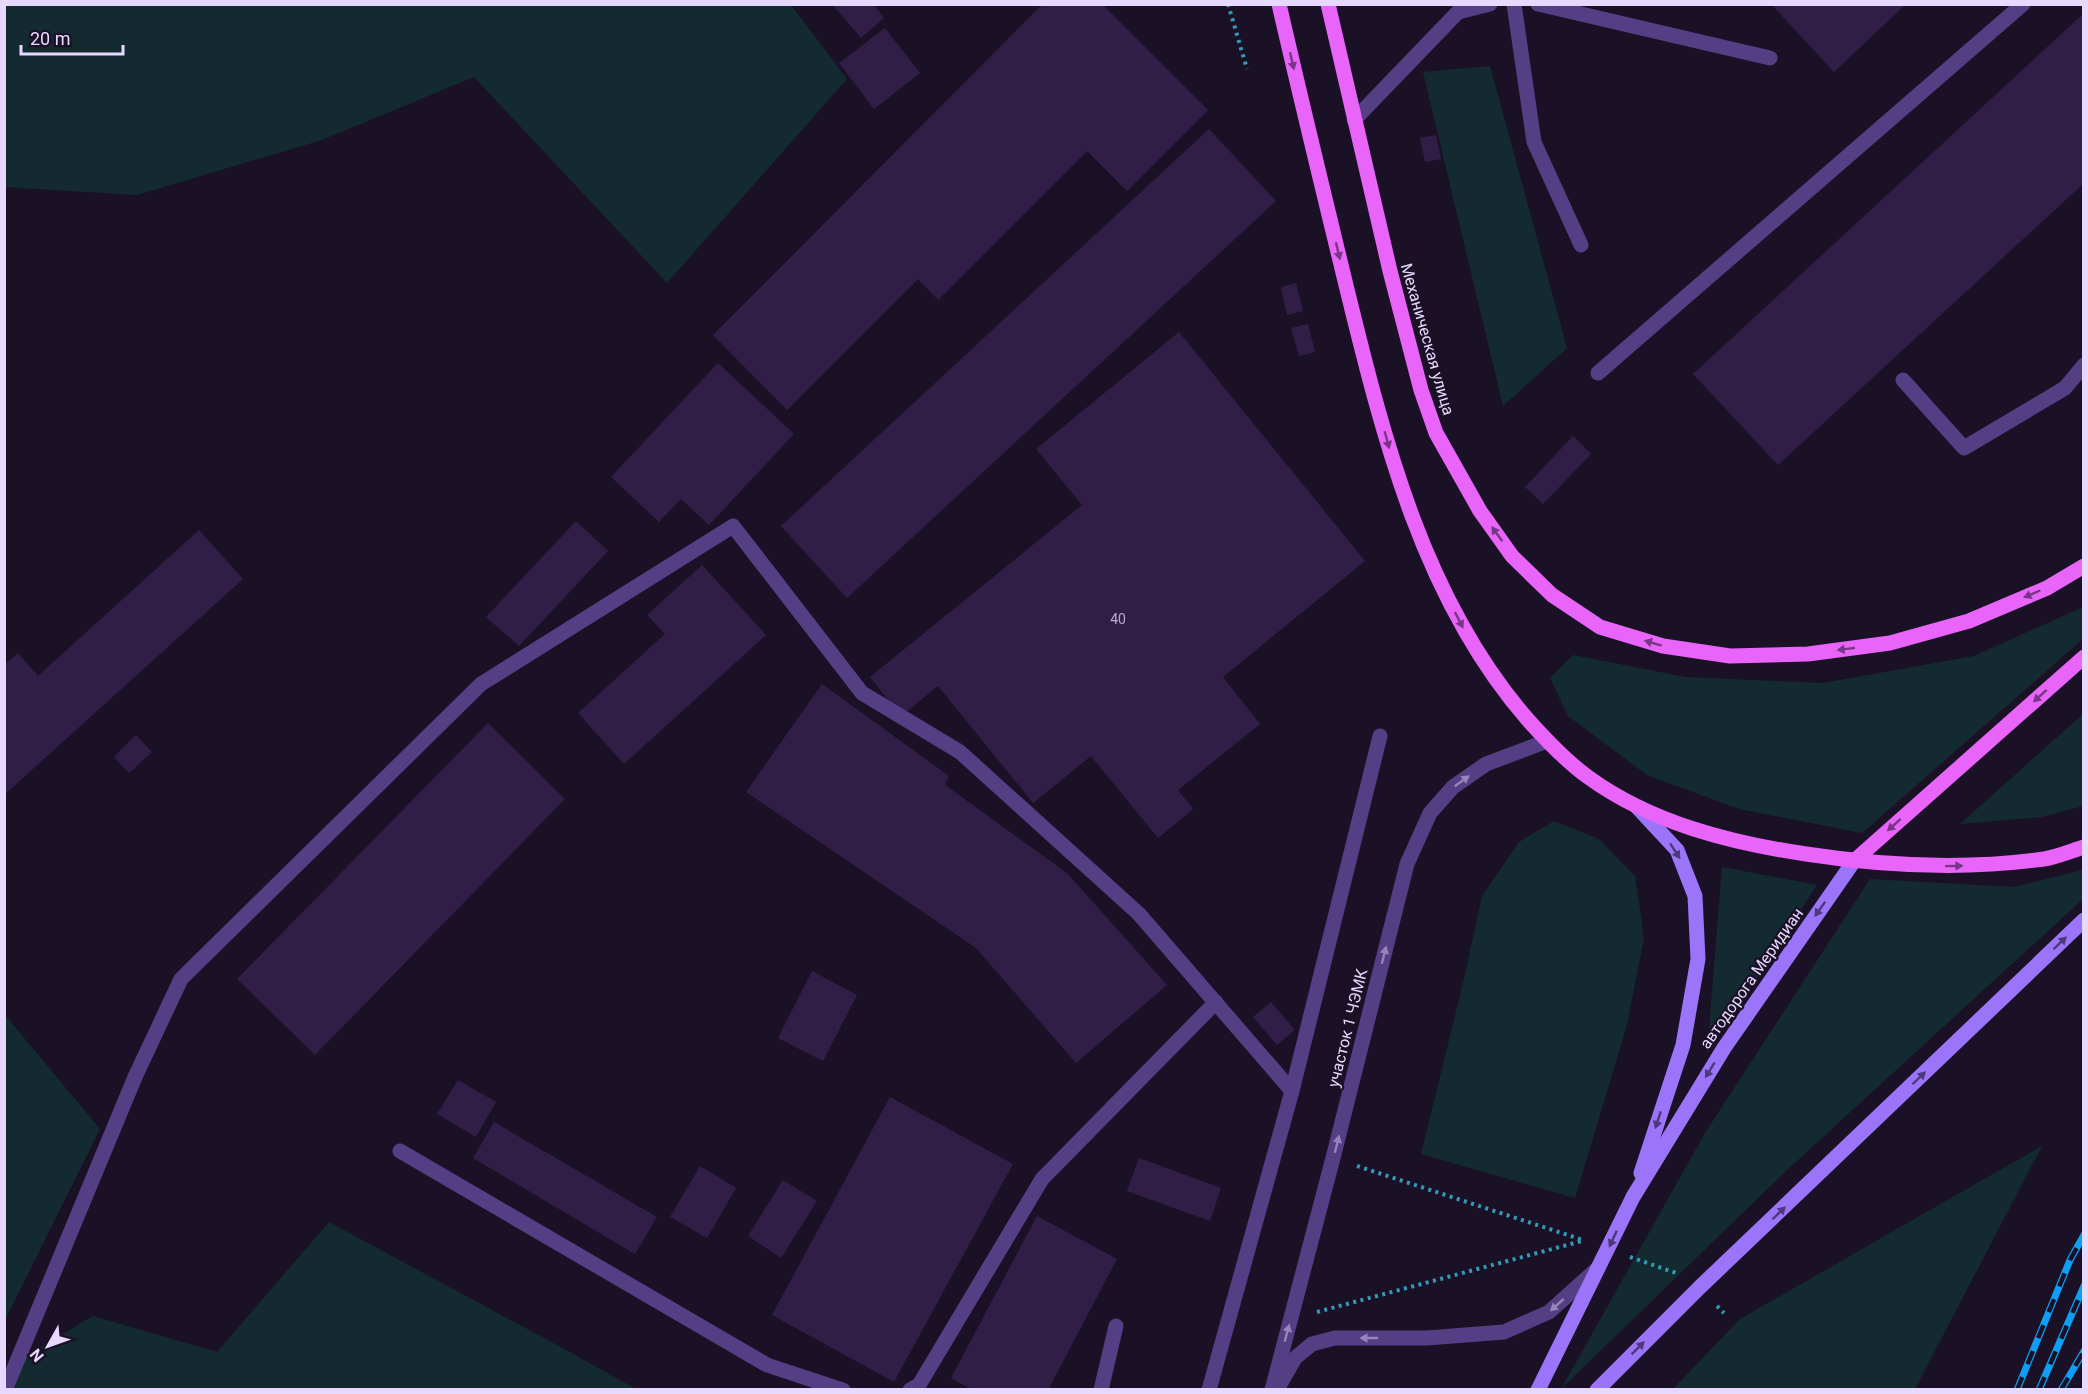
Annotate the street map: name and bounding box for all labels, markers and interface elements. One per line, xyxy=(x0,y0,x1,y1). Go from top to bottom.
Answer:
scale bar xyxy=(21,18,123,56)
text: 20 m xyxy=(30,28,70,49)
one-way arrow xyxy=(1288,52,1297,71)
one-way arrow xyxy=(1333,242,1343,260)
street label: Механическая улица xyxy=(1397,261,1458,417)
one-way arrow xyxy=(1383,431,1392,449)
one-way arrow xyxy=(1491,527,1503,543)
one-way arrow xyxy=(2023,589,2041,599)
house number: 40 xyxy=(1110,611,1126,627)
one-way arrow xyxy=(1454,612,1464,629)
one-way arrow xyxy=(1644,637,1662,647)
one-way arrow xyxy=(1837,644,1856,654)
one-way arrow xyxy=(2032,689,2048,702)
one-way arrow xyxy=(1453,775,1469,787)
one-way arrow xyxy=(1887,818,1902,832)
one-way arrow xyxy=(1670,843,1681,859)
one-way arrow xyxy=(1945,861,1964,871)
one-way arrow xyxy=(1814,901,1826,917)
street label: автодорога Меридиан xyxy=(1696,904,1807,1052)
one-way arrow xyxy=(2052,936,2066,950)
one-way arrow xyxy=(1379,946,1389,964)
street label: участок 1 ЧЭМК xyxy=(1324,966,1372,1089)
one-way arrow xyxy=(1705,1062,1716,1078)
one-way arrow xyxy=(1912,1071,1927,1085)
one-way arrow xyxy=(1653,1111,1663,1129)
one-way arrow xyxy=(1332,1135,1342,1154)
one-way arrow xyxy=(1771,1206,1786,1220)
one-way arrow xyxy=(1609,1231,1618,1248)
one-way arrow xyxy=(1550,1298,1565,1311)
north arrow xyxy=(18,1316,78,1376)
one-way arrow xyxy=(1282,1324,1292,1342)
one-way arrow xyxy=(1360,1333,1379,1343)
one-way arrow xyxy=(1631,1342,1645,1356)
text: N xyxy=(26,1345,48,1366)

